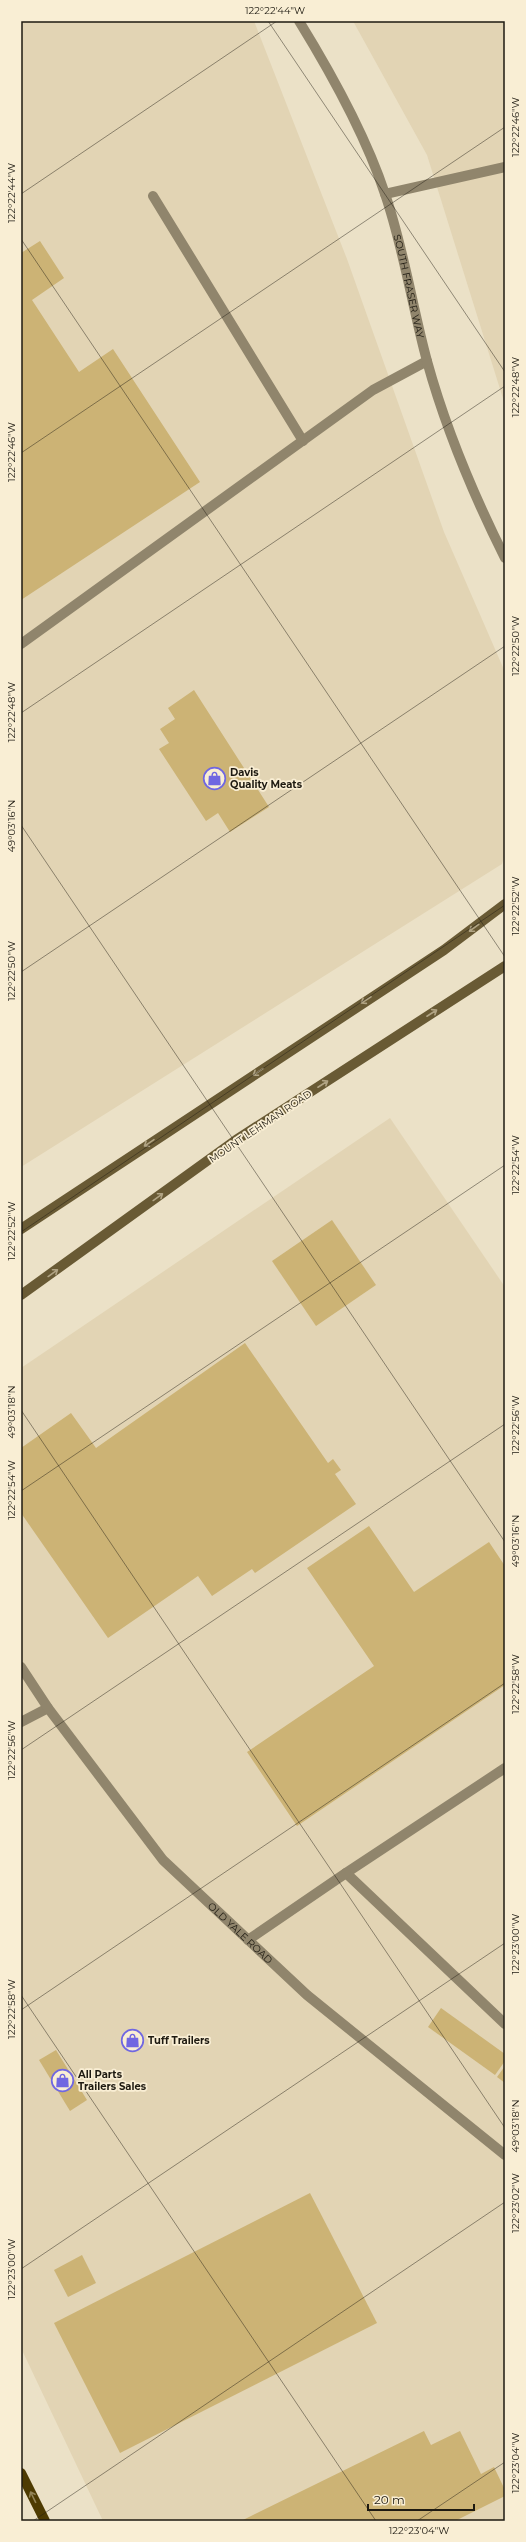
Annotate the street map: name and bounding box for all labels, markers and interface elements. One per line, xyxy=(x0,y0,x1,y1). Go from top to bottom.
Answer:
text: 122°22'44"W xyxy=(245,4,305,17)
text: 122°22'46"W xyxy=(509,97,522,157)
text: 122°22'44"W xyxy=(5,163,18,223)
street label: SOUTH FRASER WAY xyxy=(390,233,427,340)
text: 122°22'48"W xyxy=(509,357,522,417)
text: 122°22'46"W xyxy=(5,422,18,482)
text: 122°22'50"W xyxy=(509,616,522,676)
text: 122°22'48"W xyxy=(5,682,18,742)
shop icon: Davis Quality Meats xyxy=(201,765,227,791)
place label: Davis Quality Meats xyxy=(230,766,303,791)
text: 49°03'16"N xyxy=(5,800,18,852)
text: 122°22'52"W xyxy=(509,876,522,936)
one-way arrow xyxy=(469,924,480,932)
text: 122°22'50"W xyxy=(5,941,18,1001)
one-way arrow xyxy=(361,996,372,1004)
one-way arrow xyxy=(426,1008,438,1016)
one-way arrow xyxy=(252,1068,264,1076)
one-way arrow xyxy=(317,1080,328,1088)
street label: MOUNT LEHMAN ROAD xyxy=(206,1087,314,1166)
text: 122°22'54"W xyxy=(509,1135,522,1195)
one-way arrow xyxy=(144,1139,155,1148)
one-way arrow xyxy=(152,1193,163,1201)
text: 122°22'52"W xyxy=(5,1201,18,1261)
one-way arrow xyxy=(47,1269,58,1277)
text: 49°03'18"N xyxy=(5,1385,18,1439)
text: 122°22'56"W xyxy=(509,1395,522,1455)
text: 122°22'54"W xyxy=(5,1460,18,1520)
text: 49°03'16"N xyxy=(509,1515,522,1567)
text: 122°22'58"W xyxy=(509,1654,522,1714)
text: 122°22'56"W xyxy=(5,1720,18,1780)
street label: OLD YALE ROAD xyxy=(205,1899,275,1967)
text: 122°23'00"W xyxy=(509,1914,522,1974)
text: 122°22'58"W xyxy=(5,1979,18,2039)
shop icon: Tuff Trailers xyxy=(120,2027,146,2053)
place label: Tuff Trailers xyxy=(148,2034,210,2047)
shop icon: All Parts Trailers Sales xyxy=(50,2067,76,2093)
place label: All Parts Trailers Sales xyxy=(77,2068,147,2093)
text: 49°03'18"N xyxy=(509,2099,522,2153)
text: 122°23'02"W xyxy=(509,2173,522,2233)
text: 122°23'00"W xyxy=(5,2239,18,2299)
text: 122°23'04"W xyxy=(509,2433,522,2493)
scale bar xyxy=(368,2486,474,2512)
one-way arrow xyxy=(29,2491,36,2503)
text: 20 m xyxy=(374,2492,405,2507)
text: 122°23'04"W xyxy=(389,2524,449,2537)

